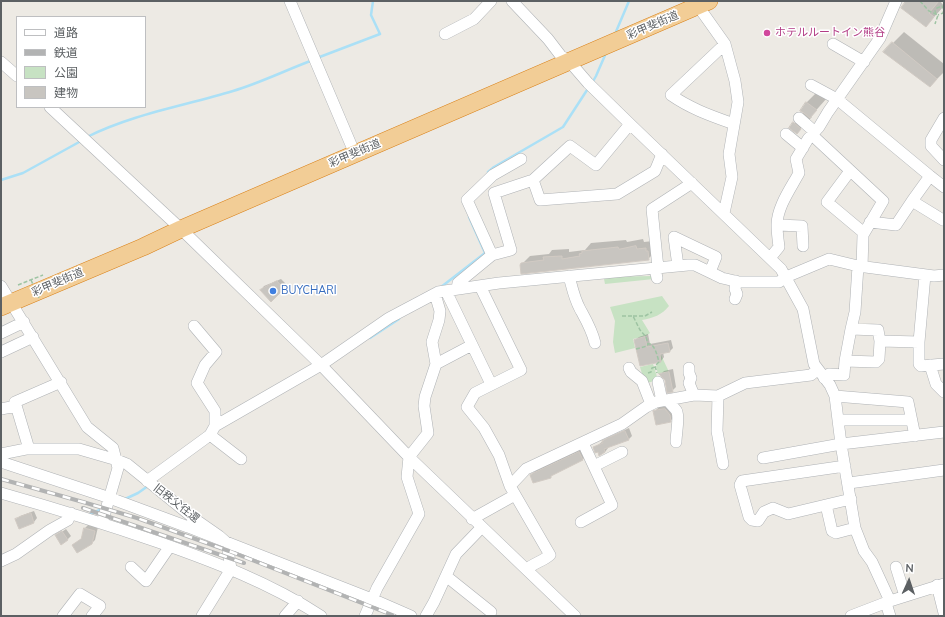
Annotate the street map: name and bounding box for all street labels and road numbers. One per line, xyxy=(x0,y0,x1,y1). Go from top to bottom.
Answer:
street label: 彩甲斐街道 xyxy=(625,9,681,43)
street label: 彩甲斐街道 xyxy=(327,137,383,171)
street label: 彩甲斐街道 xyxy=(30,266,86,300)
street label: 旧秩父往還 xyxy=(150,482,202,526)

